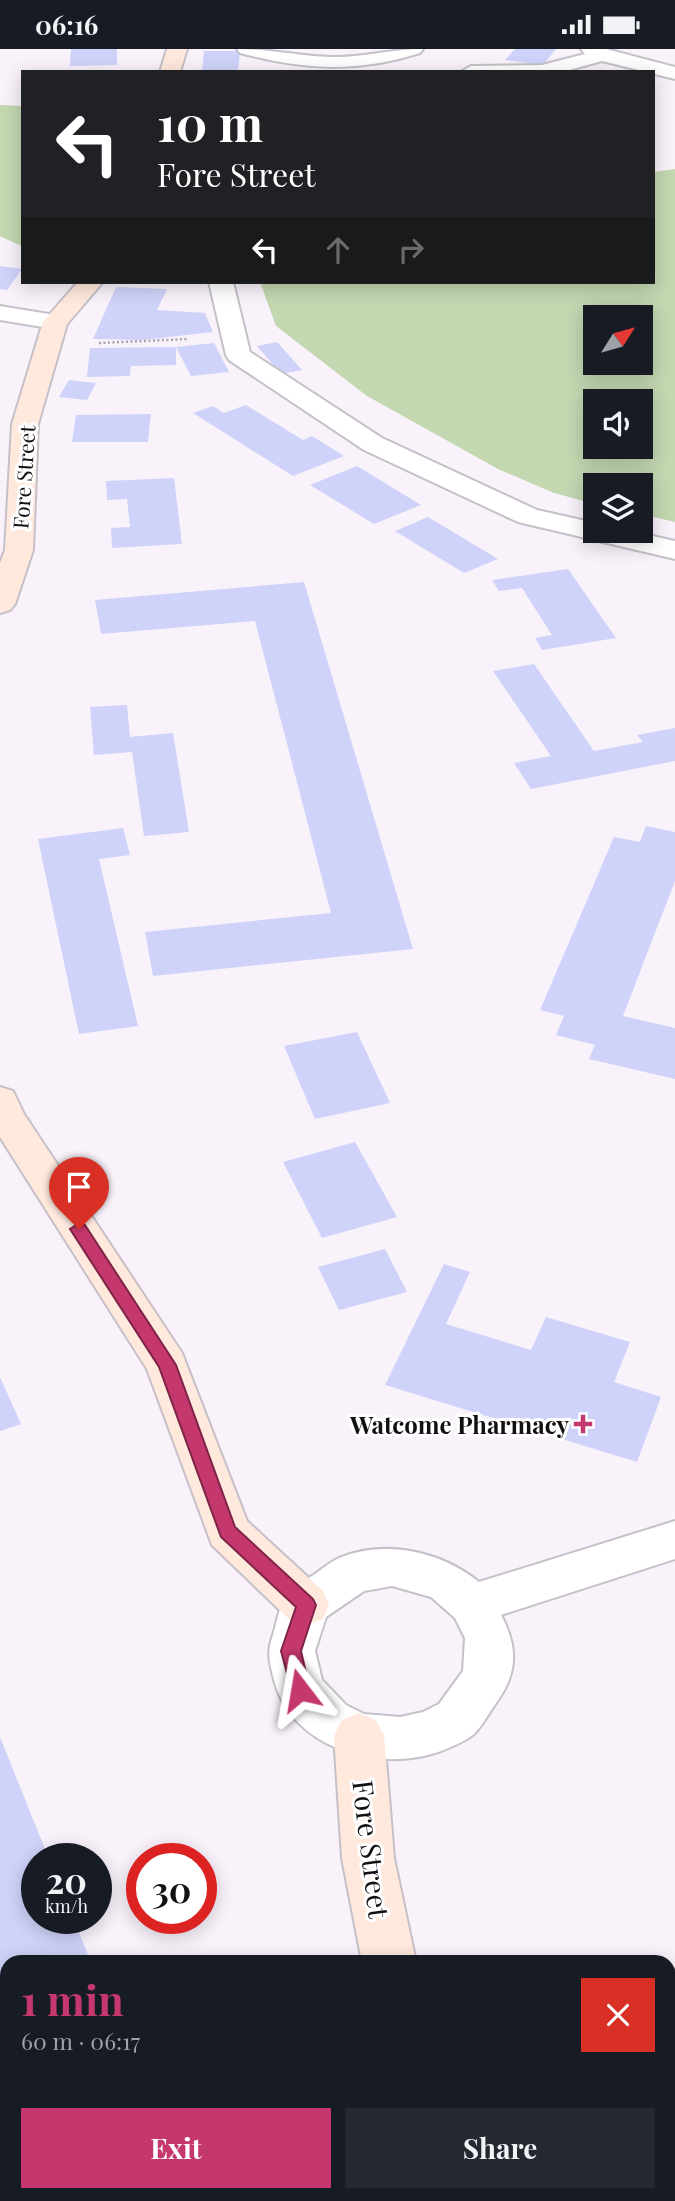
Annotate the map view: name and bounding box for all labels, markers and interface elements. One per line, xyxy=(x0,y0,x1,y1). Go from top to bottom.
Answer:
text: 06:16 xyxy=(35,7,98,42)
text: 10 m xyxy=(157,89,263,154)
icon: left xyxy=(42,98,133,189)
text: Fore Street xyxy=(157,152,316,195)
icon: left xyxy=(246,231,284,269)
icon: ahead xyxy=(319,231,357,269)
icon: right xyxy=(392,231,430,269)
north arrow xyxy=(583,305,653,375)
map controls xyxy=(583,305,653,543)
button: sound xyxy=(583,389,653,459)
street label: Fore Street xyxy=(5,424,41,530)
button: layers xyxy=(583,473,653,543)
pin xyxy=(49,1157,109,1229)
icon: arrive xyxy=(60,1168,98,1206)
place label: Watcome Pharmacy xyxy=(349,1408,570,1440)
marker: Watcome Pharmacy xyxy=(575,1416,591,1432)
position arrow xyxy=(263,1653,337,1727)
street label: Fore Street xyxy=(345,1778,399,1921)
speed limit sign: 30 xyxy=(126,1843,217,1934)
text: 20 xyxy=(46,1856,87,1903)
text: km/h xyxy=(45,1894,88,1918)
text: 1 min xyxy=(21,1971,124,2027)
button: close xyxy=(581,1978,655,2052)
text: 60 m · 06:17 xyxy=(21,2025,140,2056)
button: Exit xyxy=(21,2108,331,2188)
button: Share xyxy=(345,2108,655,2188)

